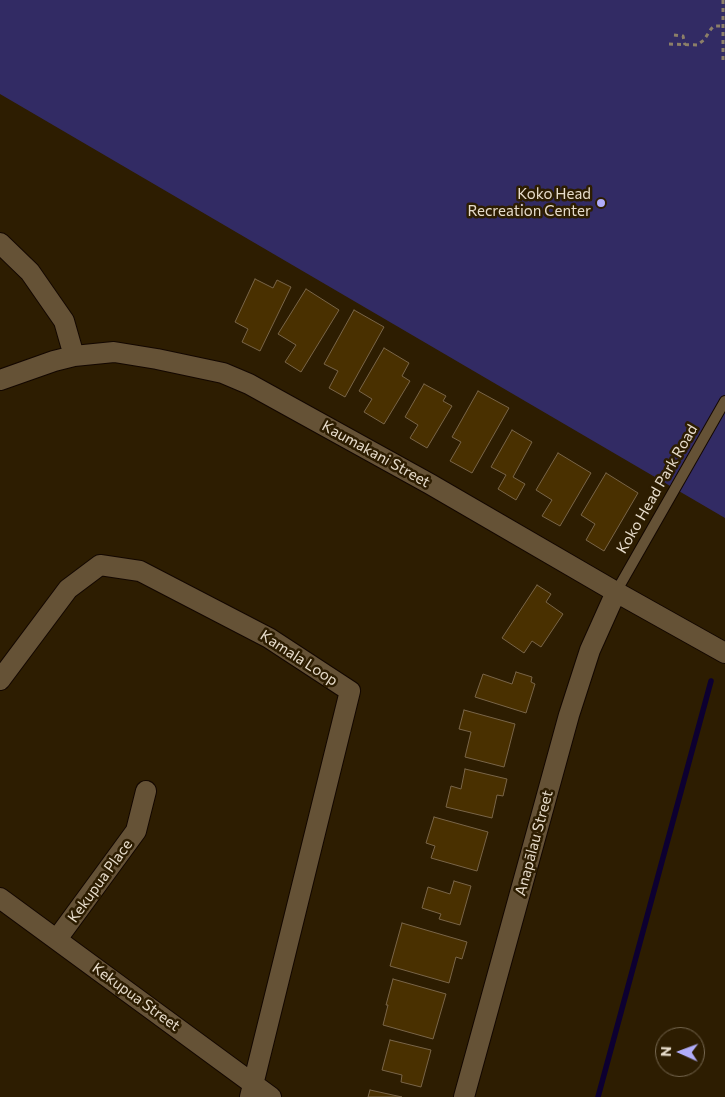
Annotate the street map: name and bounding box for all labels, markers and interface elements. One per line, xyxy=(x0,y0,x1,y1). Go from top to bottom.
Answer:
place label: Koko Head Recreation Center xyxy=(467,185,591,220)
marker: Koko Head Recreation Center xyxy=(595,197,607,209)
street label: Kaumakani Street xyxy=(319,417,433,491)
street label: Koko Head Park Road xyxy=(613,421,701,557)
street label: Kamala Loop xyxy=(257,626,341,690)
street label: Anapālau Street xyxy=(511,788,557,898)
street label: Kekupua Place xyxy=(64,836,136,926)
street label: Kekupua Street xyxy=(89,959,183,1035)
north arrow xyxy=(655,1027,705,1077)
text: N xyxy=(657,1046,674,1057)

